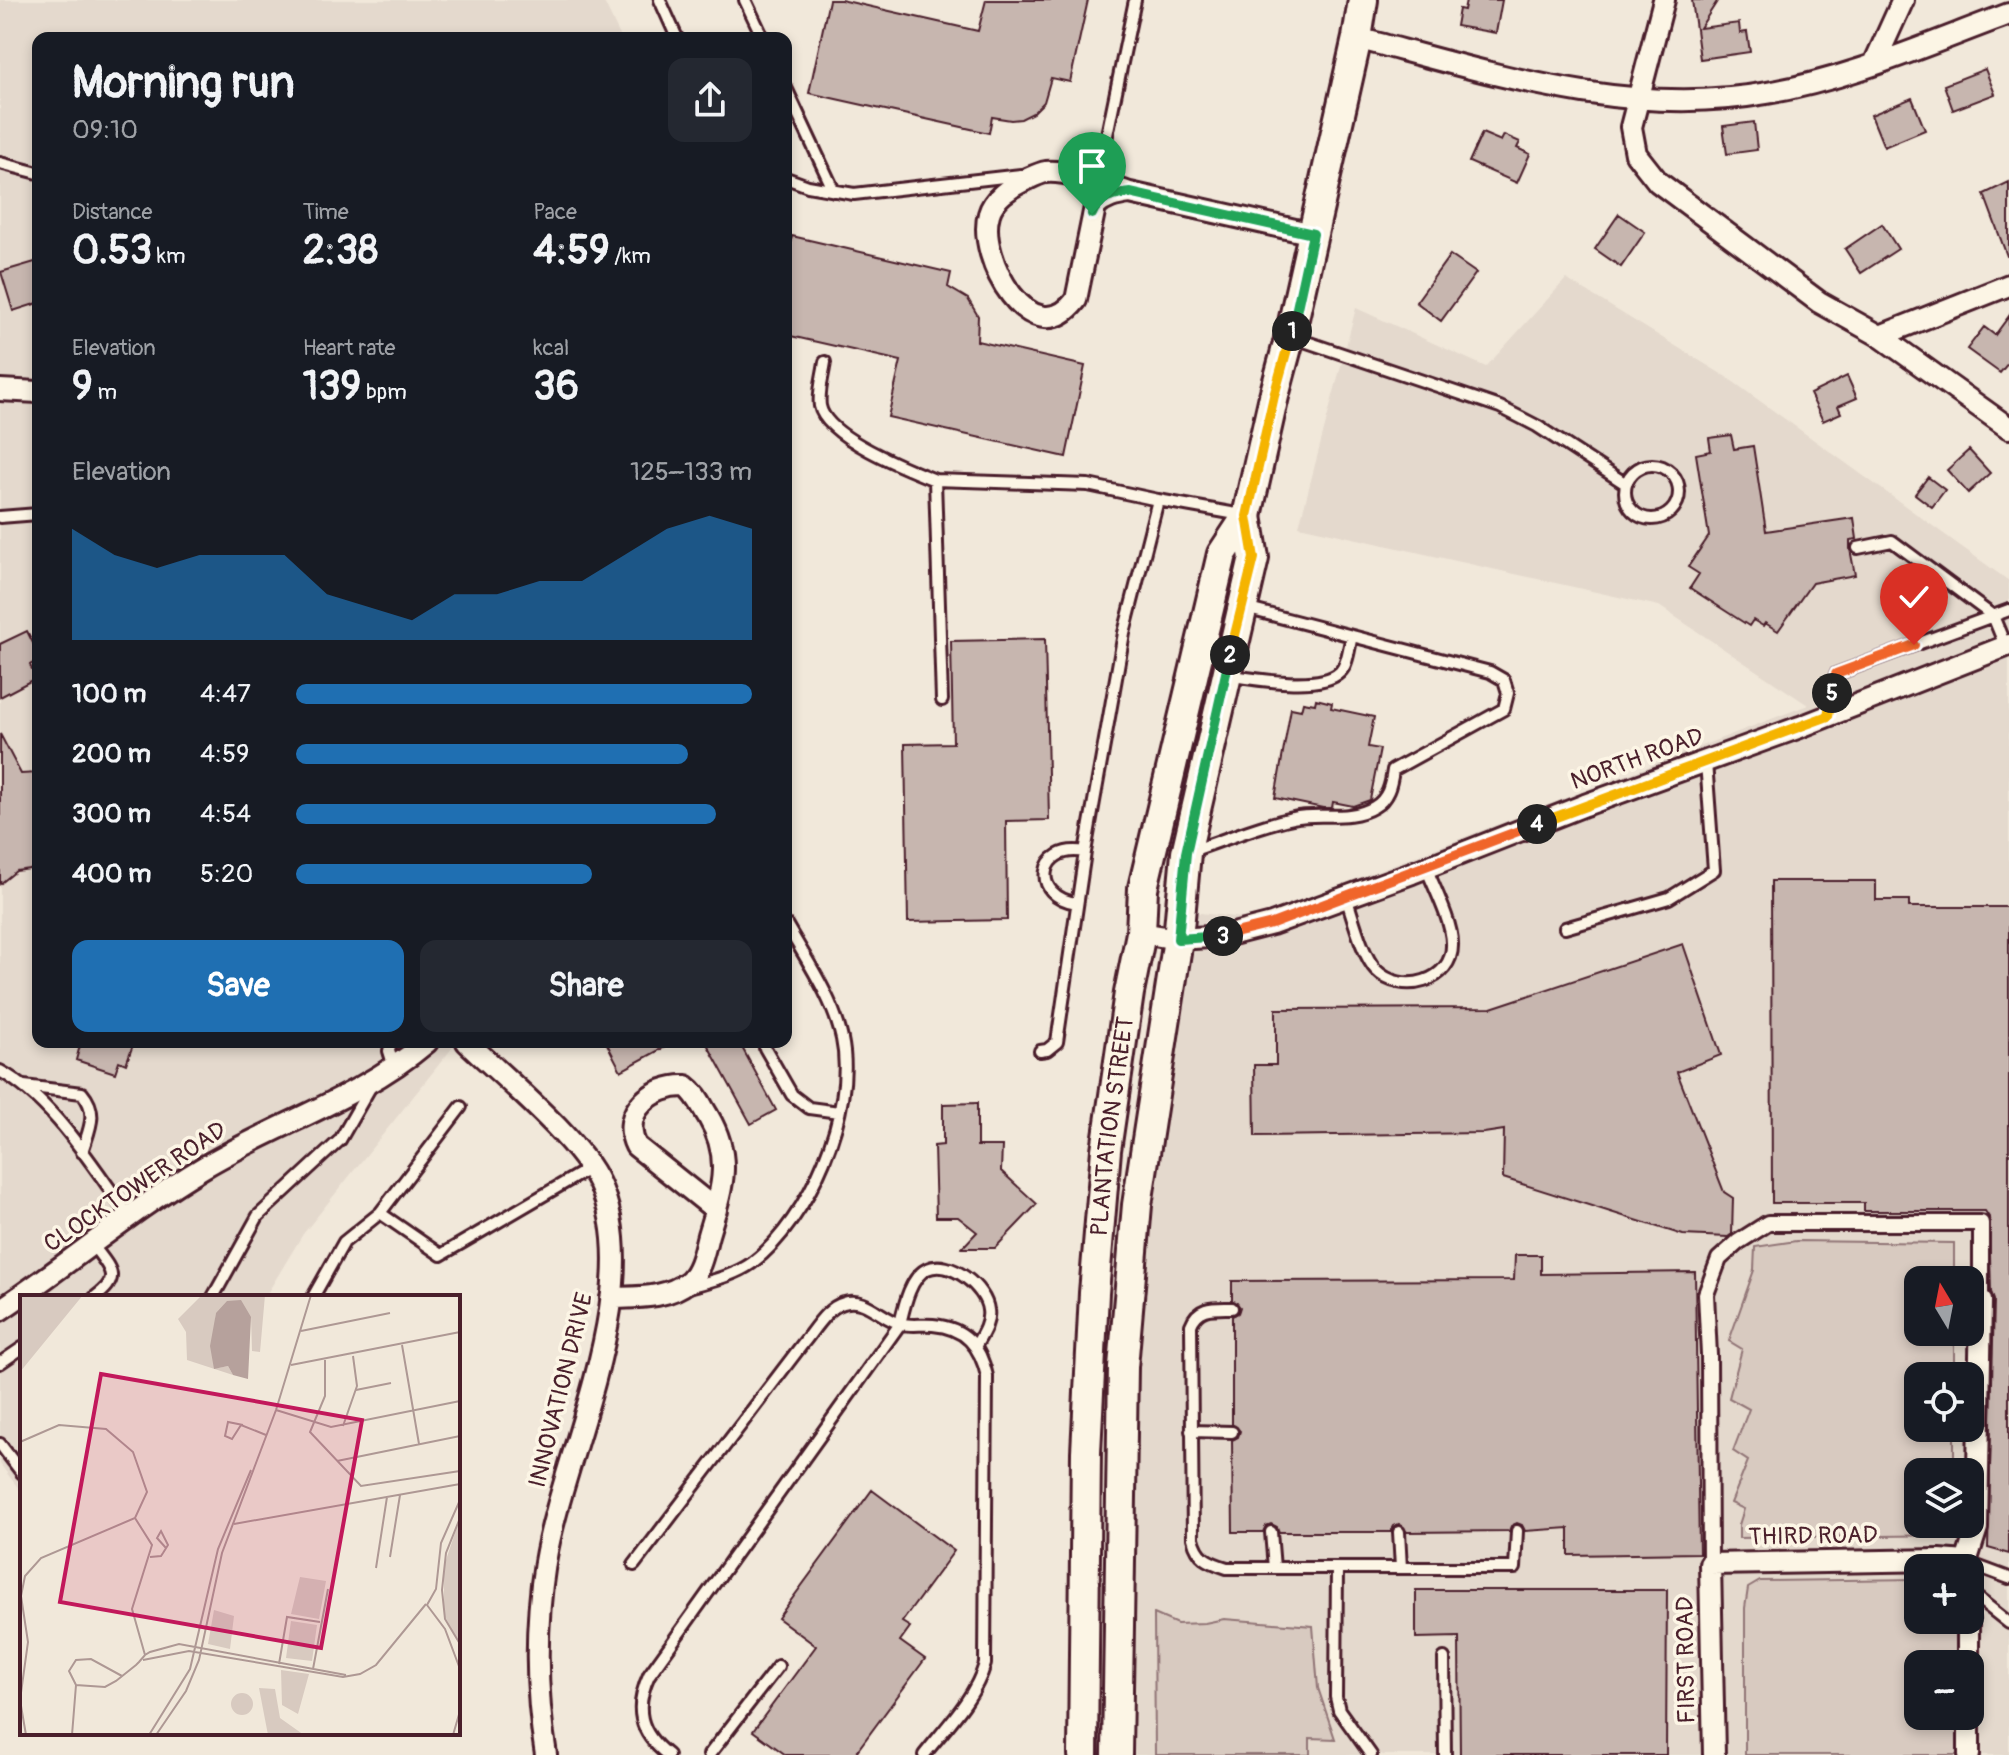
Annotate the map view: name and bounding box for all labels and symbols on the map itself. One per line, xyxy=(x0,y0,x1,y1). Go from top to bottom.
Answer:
pin xyxy=(1058,132,1126,214)
pin: 1 xyxy=(1272,311,1312,351)
pin xyxy=(1880,563,1948,645)
pin: 2 xyxy=(1210,635,1250,675)
pin: 5 xyxy=(1812,673,1852,713)
street label: NORTH ROAD xyxy=(1567,722,1707,796)
pin: 4 xyxy=(1517,804,1557,844)
pin: 3 xyxy=(1203,916,1243,956)
street label: PLANTATION STREET xyxy=(1084,1014,1140,1237)
street label: CLOCKTOWER ROAD xyxy=(38,1115,232,1259)
north arrow xyxy=(1904,1266,1984,1346)
street label: INNOVATION DRIVE xyxy=(523,1289,599,1491)
inset map xyxy=(20,1295,460,1735)
street label: THIRD ROAD xyxy=(1748,1520,1878,1552)
street label: FIRST ROAD xyxy=(1670,1596,1702,1724)

